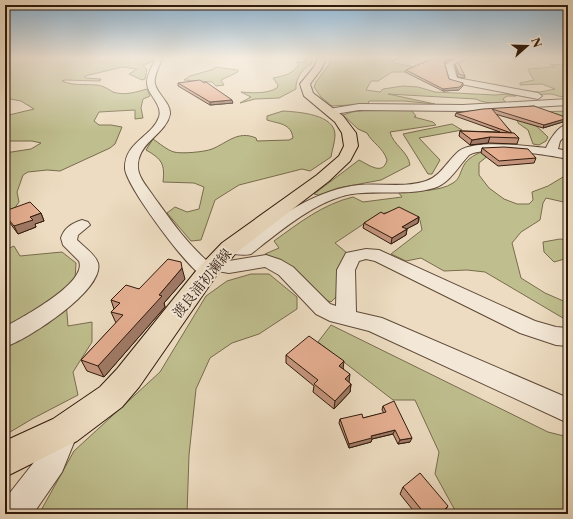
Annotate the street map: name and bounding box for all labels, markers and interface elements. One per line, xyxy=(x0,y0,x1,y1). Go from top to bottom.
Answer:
north arrow xyxy=(507,26,547,66)
text: N xyxy=(528,36,545,50)
street label: 渡良浦初瀬線 xyxy=(169,245,235,321)

